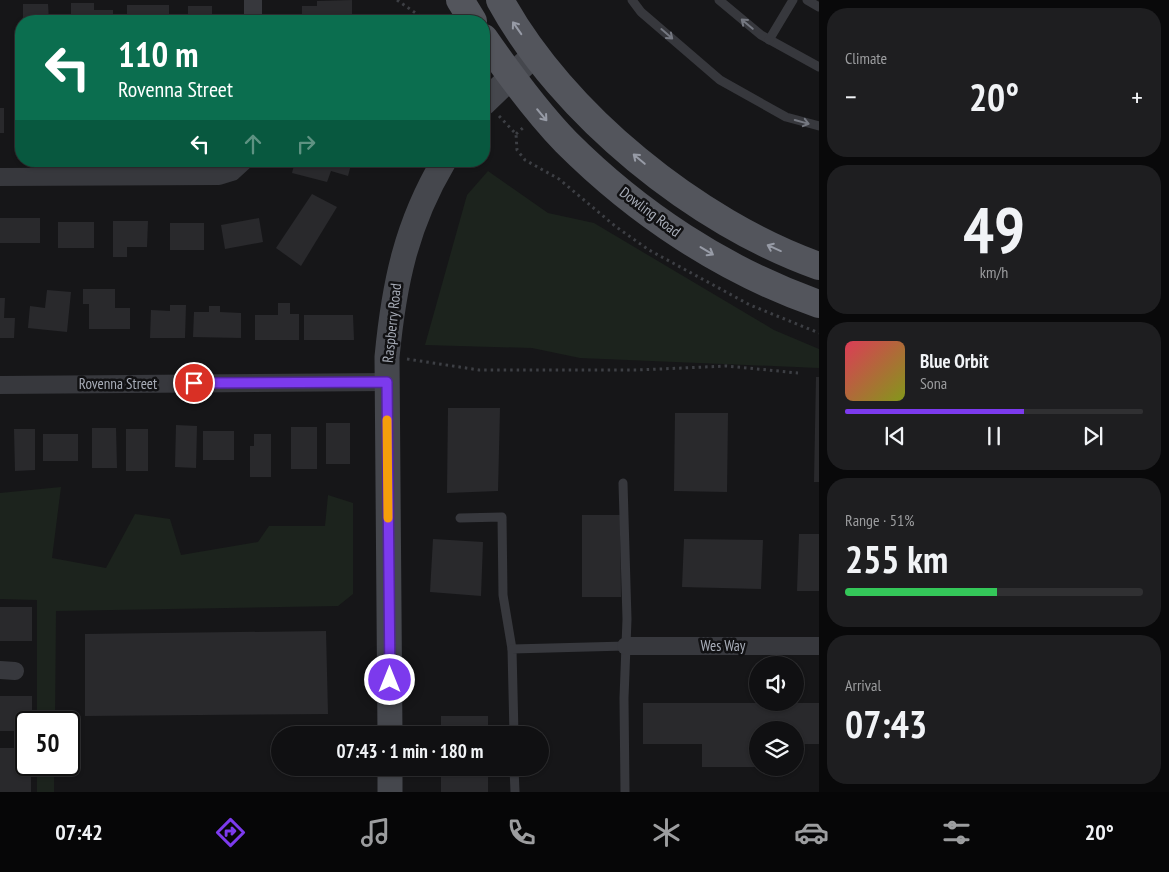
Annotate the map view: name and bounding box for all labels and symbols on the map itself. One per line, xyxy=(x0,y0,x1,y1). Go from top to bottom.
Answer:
one-way arrow xyxy=(741,18,754,30)
one-way arrow xyxy=(512,21,522,35)
one-way arrow xyxy=(660,28,673,40)
one-way arrow xyxy=(537,108,548,121)
one-way arrow xyxy=(793,117,809,127)
one-way arrow xyxy=(632,153,645,165)
street label: Dowling Road xyxy=(616,182,685,241)
one-way arrow xyxy=(767,243,782,252)
one-way arrow xyxy=(699,247,713,257)
street label: Raspberry Road xyxy=(378,282,405,364)
pin xyxy=(173,362,215,404)
street label: Rovenna Street xyxy=(79,374,157,393)
street label: Wes Way xyxy=(701,636,746,655)
position arrow xyxy=(363,653,415,705)
speed limit sign: 50 xyxy=(15,711,80,776)

